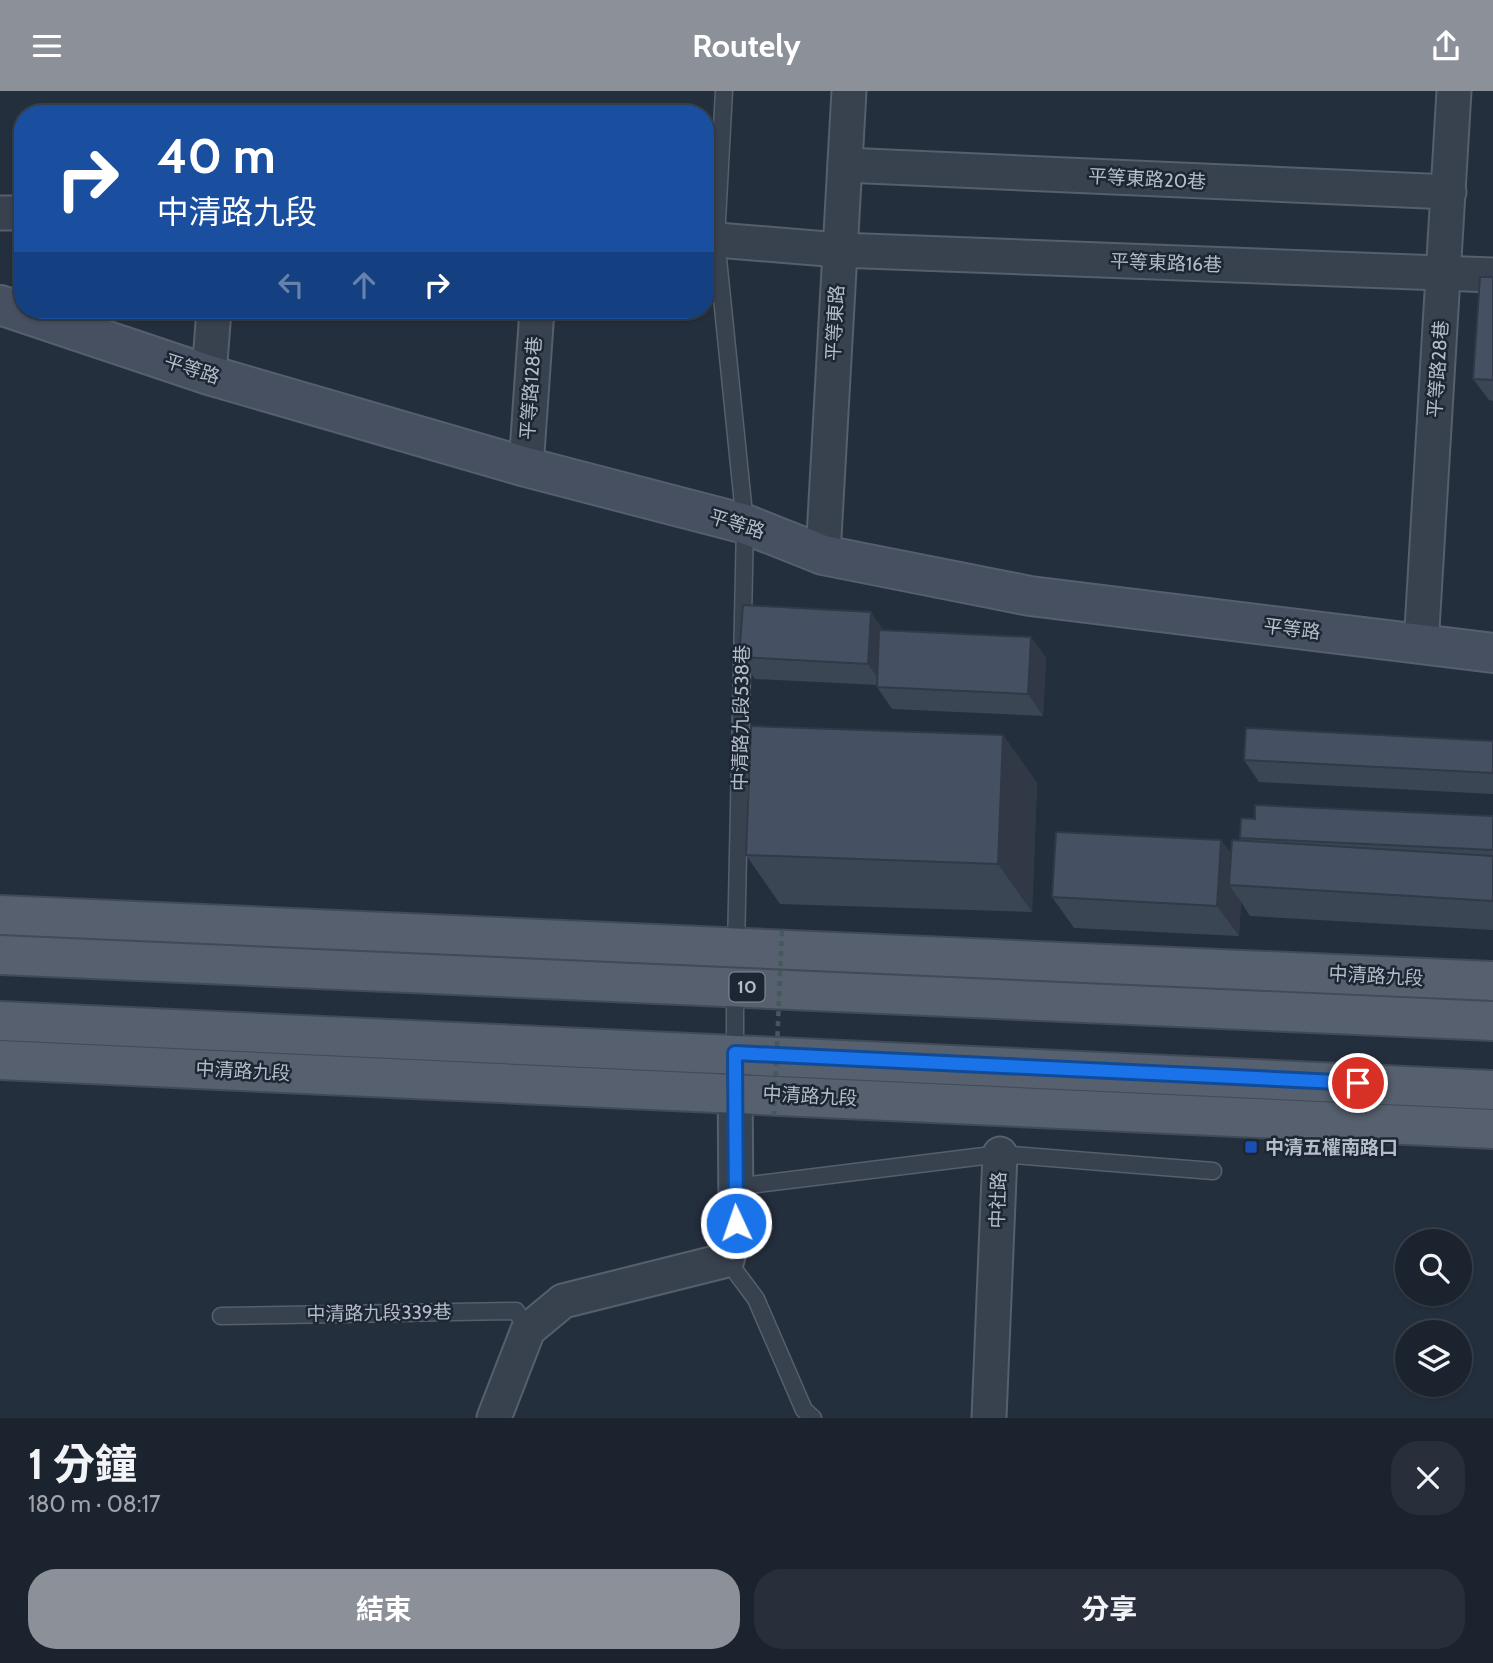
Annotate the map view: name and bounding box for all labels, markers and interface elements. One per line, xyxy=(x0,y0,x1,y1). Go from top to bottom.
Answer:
text: Routely xyxy=(692,26,801,65)
icon: menu xyxy=(28,27,66,65)
icon: share xyxy=(1427,27,1465,65)
text: 40 m xyxy=(157,126,276,185)
icon: right xyxy=(42,133,133,224)
street label: 平等東路20巷 xyxy=(1087,164,1207,194)
text: 中清路九段 xyxy=(157,192,317,231)
street label: 平等東路16巷 xyxy=(1110,250,1222,276)
icon: left xyxy=(272,266,310,304)
icon: ahead xyxy=(345,266,383,304)
icon: right xyxy=(418,266,456,304)
street label: 平等東路 xyxy=(822,284,848,362)
street label: 平等路28巷 xyxy=(1423,320,1453,418)
street label: 平等路128巷 xyxy=(516,335,546,441)
street label: 平等路 xyxy=(161,349,223,389)
street label: 平等路 xyxy=(706,505,768,543)
street label: 平等路 xyxy=(1262,614,1322,644)
street label: 中清路九段538巷 xyxy=(728,645,754,791)
street label: 中清路九段 xyxy=(1328,962,1424,990)
road number: 10 xyxy=(730,973,764,1002)
pin xyxy=(1328,1053,1388,1113)
street label: 中清路九段 xyxy=(195,1057,291,1085)
icon: arrive xyxy=(1339,1064,1377,1102)
street label: 中清路九段 xyxy=(762,1082,858,1110)
place label: 中清五權南路口 xyxy=(1265,1136,1398,1159)
marker: 中清五權南路口 xyxy=(1243,1139,1259,1155)
street label: 中社路 xyxy=(986,1171,1010,1229)
position arrow xyxy=(699,1186,773,1260)
map controls xyxy=(1395,1229,1472,1397)
button: search xyxy=(1395,1229,1472,1306)
street label: 中清路九段339巷 xyxy=(306,1300,452,1326)
button: layers xyxy=(1395,1320,1472,1397)
text: 1 分鐘 xyxy=(28,1438,137,1490)
button: close xyxy=(1391,1441,1465,1515)
text: 180 m · 08:17 xyxy=(28,1490,161,1518)
button: 結束 xyxy=(28,1569,740,1649)
button: 分享 xyxy=(754,1569,1465,1649)

